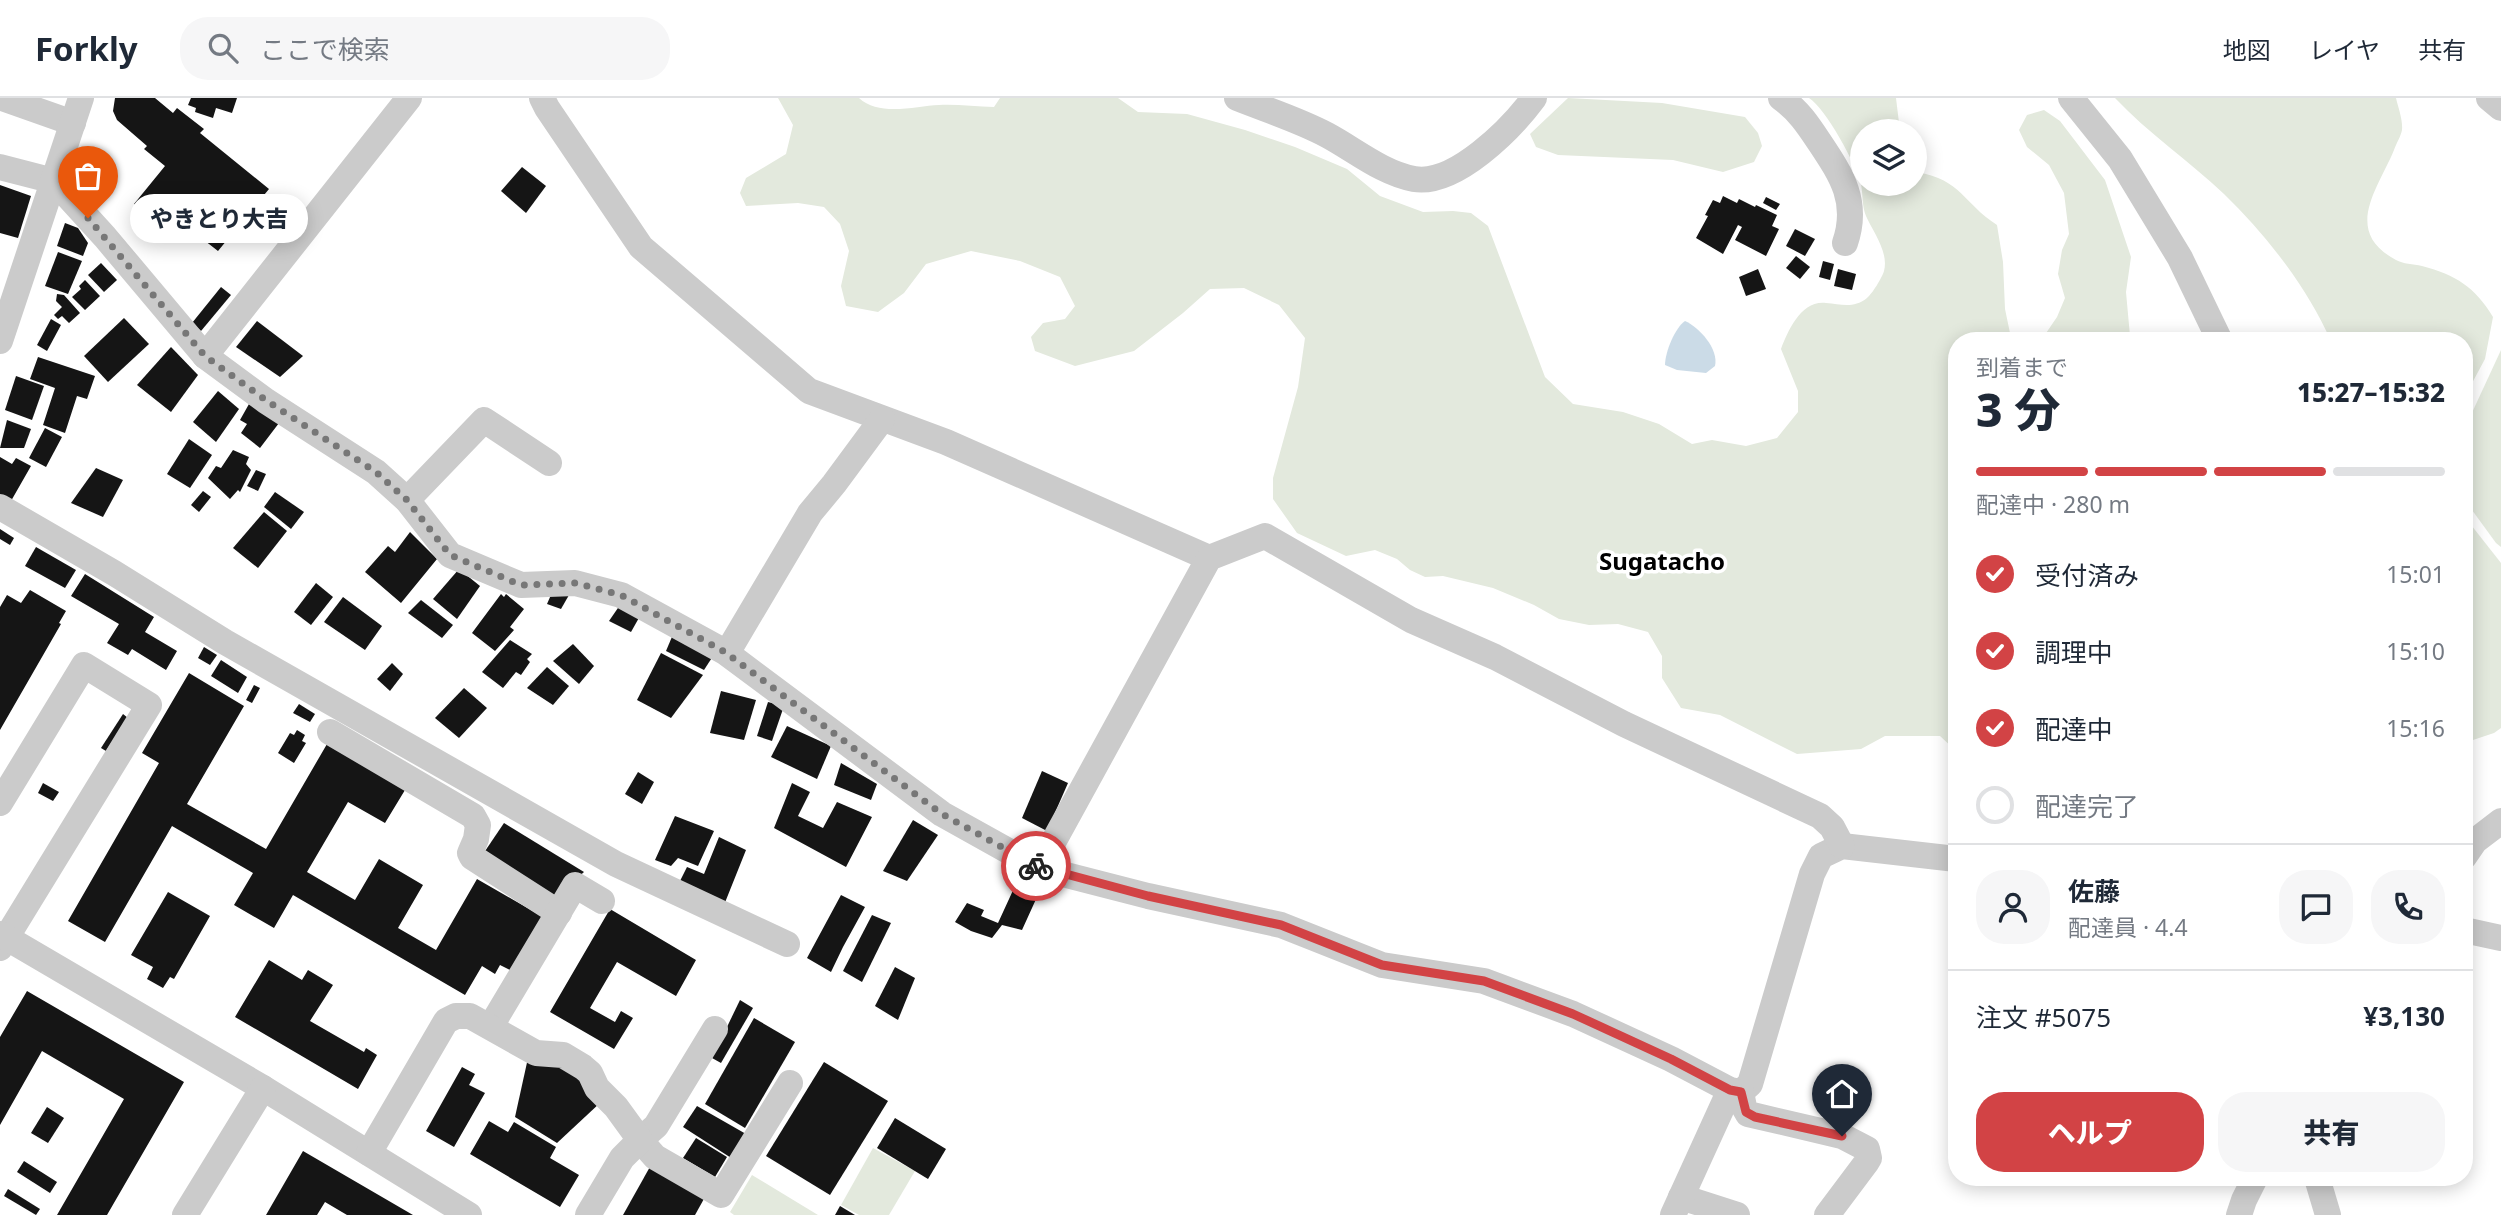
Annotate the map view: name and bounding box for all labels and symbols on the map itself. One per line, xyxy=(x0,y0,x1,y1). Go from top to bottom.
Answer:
pin xyxy=(58,146,118,218)
callout: やきとり大吉 xyxy=(130,194,308,242)
district label: Sugatacho xyxy=(1599,544,1725,577)
courier xyxy=(1001,831,1071,901)
pin xyxy=(1812,1064,1872,1136)

